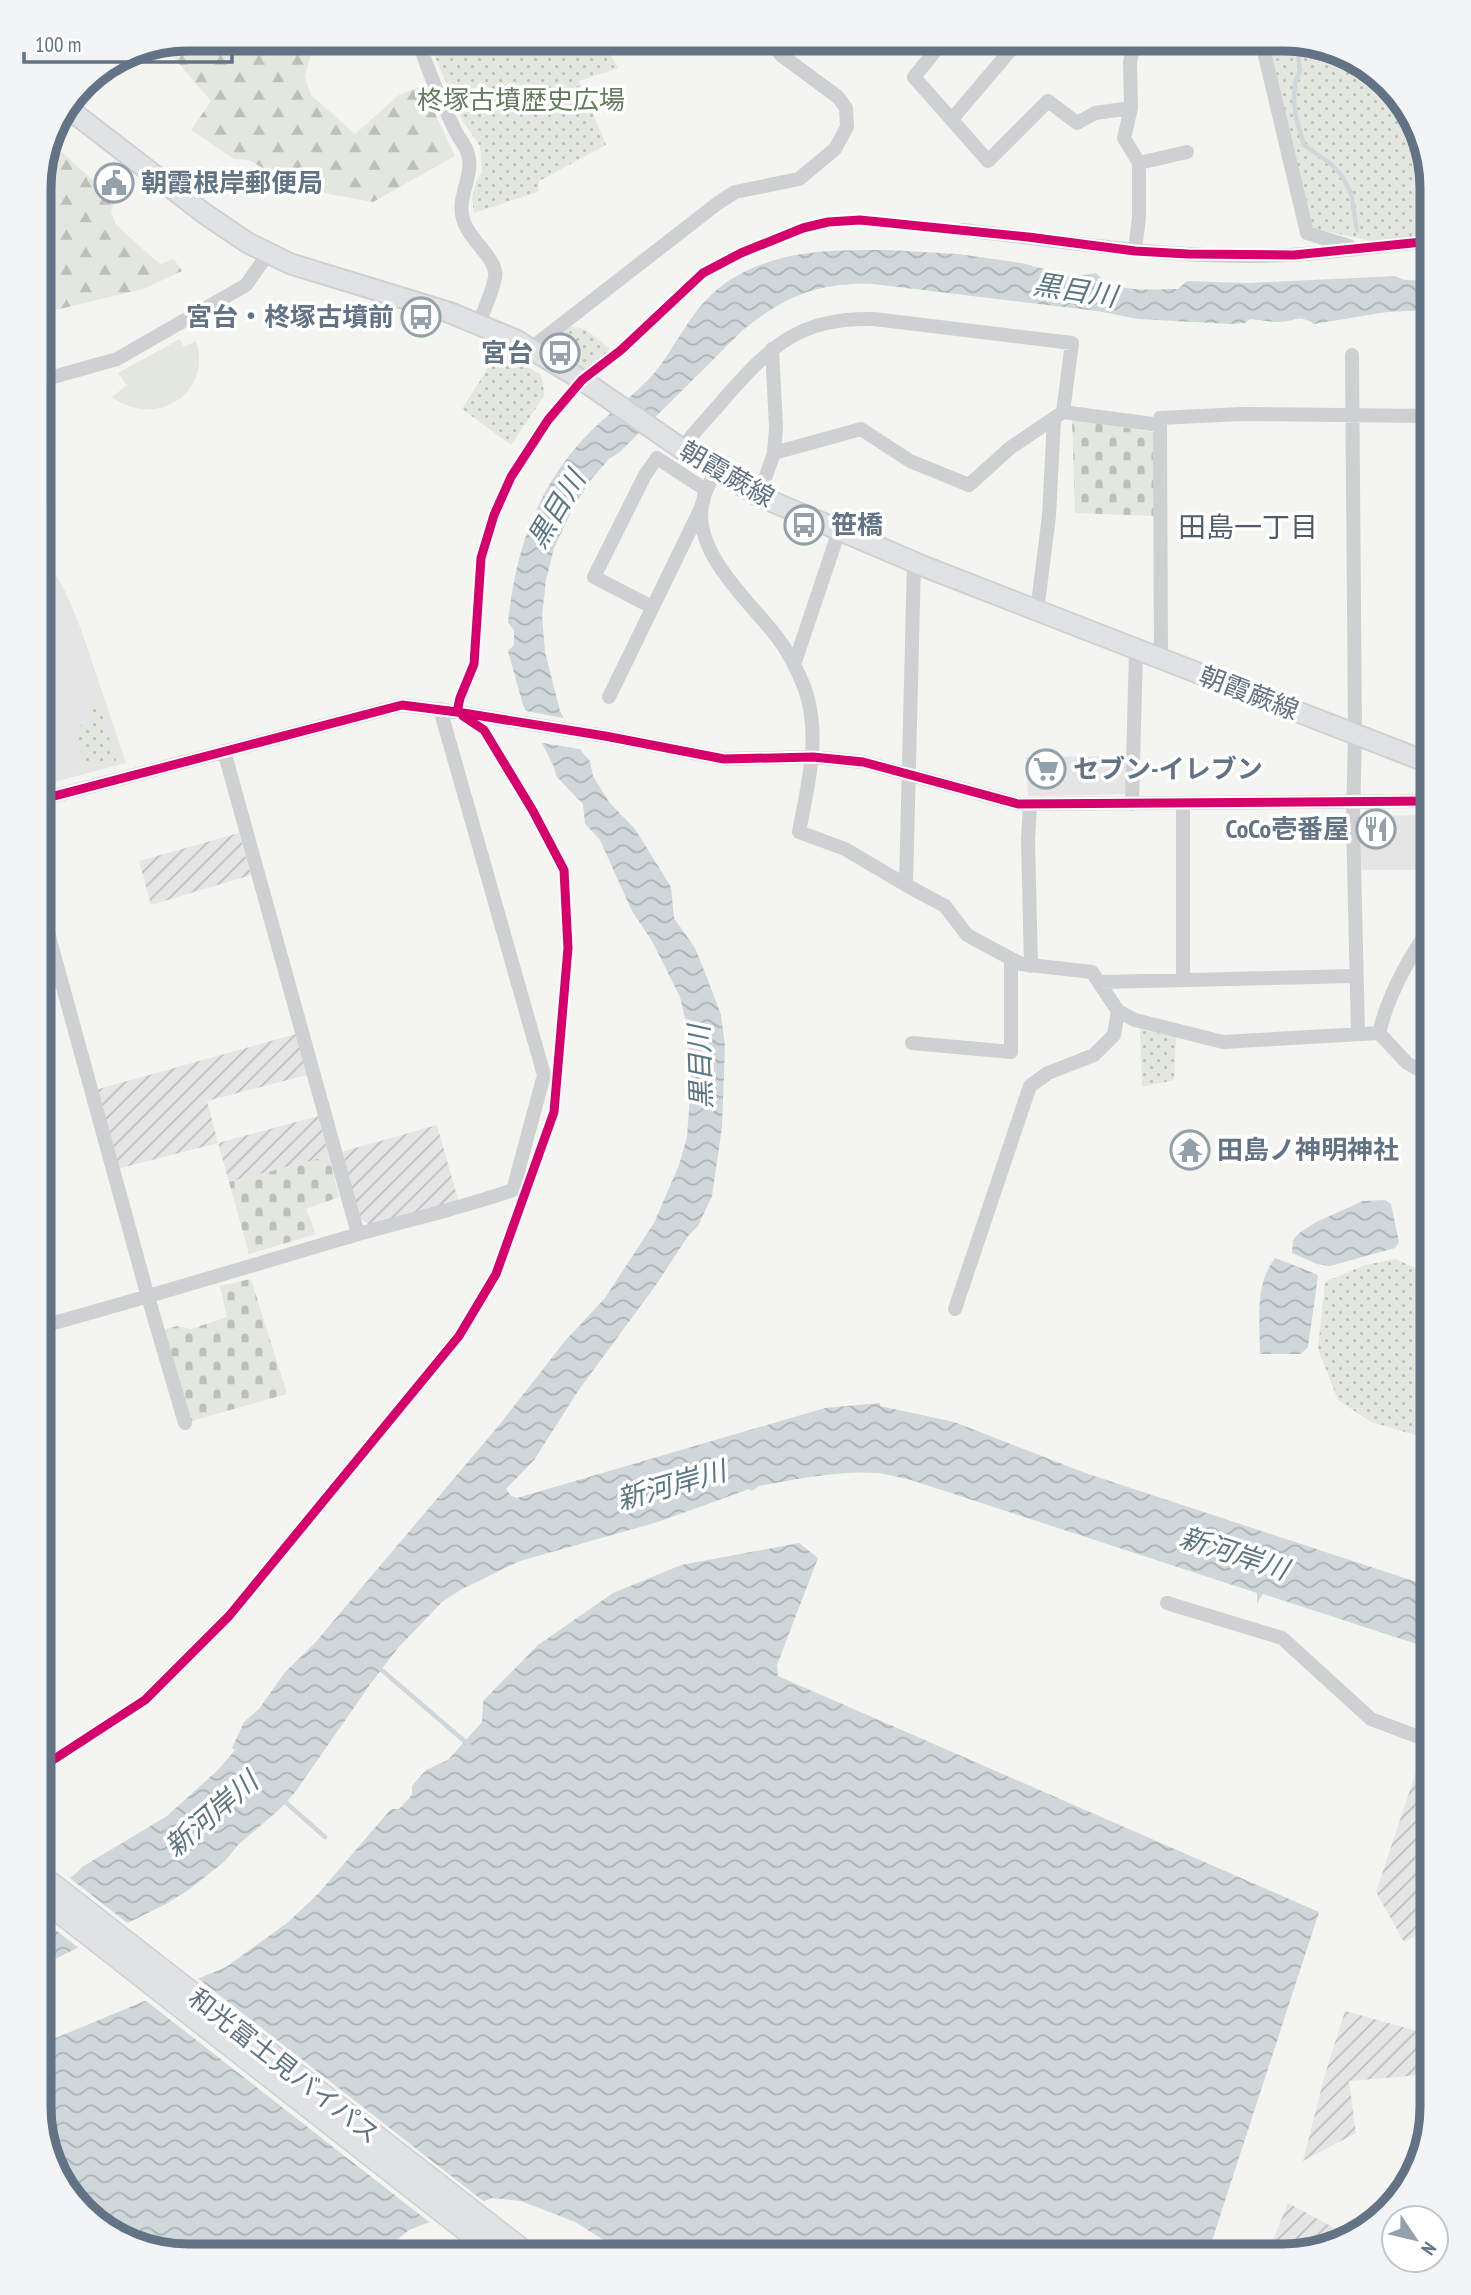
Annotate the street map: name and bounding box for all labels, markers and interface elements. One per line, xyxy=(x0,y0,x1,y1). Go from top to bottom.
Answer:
scale bar xyxy=(24,21,233,65)
text: 100 m xyxy=(35,31,81,58)
park label: 柊塚古墳歴史広場 xyxy=(417,83,625,116)
public building icon: 朝霞根岸郵便局 xyxy=(93,162,135,204)
place label: 朝霞根岸郵便局 xyxy=(141,166,323,199)
water label: 黒目川 xyxy=(1031,265,1122,315)
bus stop icon: 宮台・柊塚古墳前 xyxy=(400,296,442,338)
place label: 宮台・柊塚古墳前 xyxy=(186,300,394,333)
bus stop icon: 宮台 xyxy=(539,332,581,374)
place label: 宮台 xyxy=(481,336,533,369)
street label: 朝霞蕨線 xyxy=(674,433,781,514)
water label: 黒目川 xyxy=(518,461,595,554)
bus stop icon: 笹橋 xyxy=(783,504,825,546)
place label: 笹橋 xyxy=(831,508,883,541)
district label: 田島一丁目 xyxy=(1178,508,1318,545)
street label: 朝霞蕨線 xyxy=(1195,658,1304,727)
supermarket icon: セブン-イレブン xyxy=(1025,748,1067,790)
place label: セブン-イレブン xyxy=(1073,752,1263,785)
restaurant icon: CoCo壱番屋 xyxy=(1355,808,1397,850)
place label: CoCo壱番屋 xyxy=(1226,812,1349,845)
water label: 黒目川 xyxy=(679,1021,719,1110)
temple icon: 田島ノ神明神社 xyxy=(1169,1129,1211,1171)
place label: 田島ノ神明神社 xyxy=(1217,1133,1399,1166)
water label: 新河岸川 xyxy=(612,1450,733,1518)
water label: 新河岸川 xyxy=(1175,1518,1296,1588)
water label: 新河岸川 xyxy=(156,1761,267,1864)
street label: 和光富士見バイパス xyxy=(182,1981,386,2150)
north arrow xyxy=(1380,2204,1450,2274)
text: N xyxy=(1416,2238,1442,2260)

